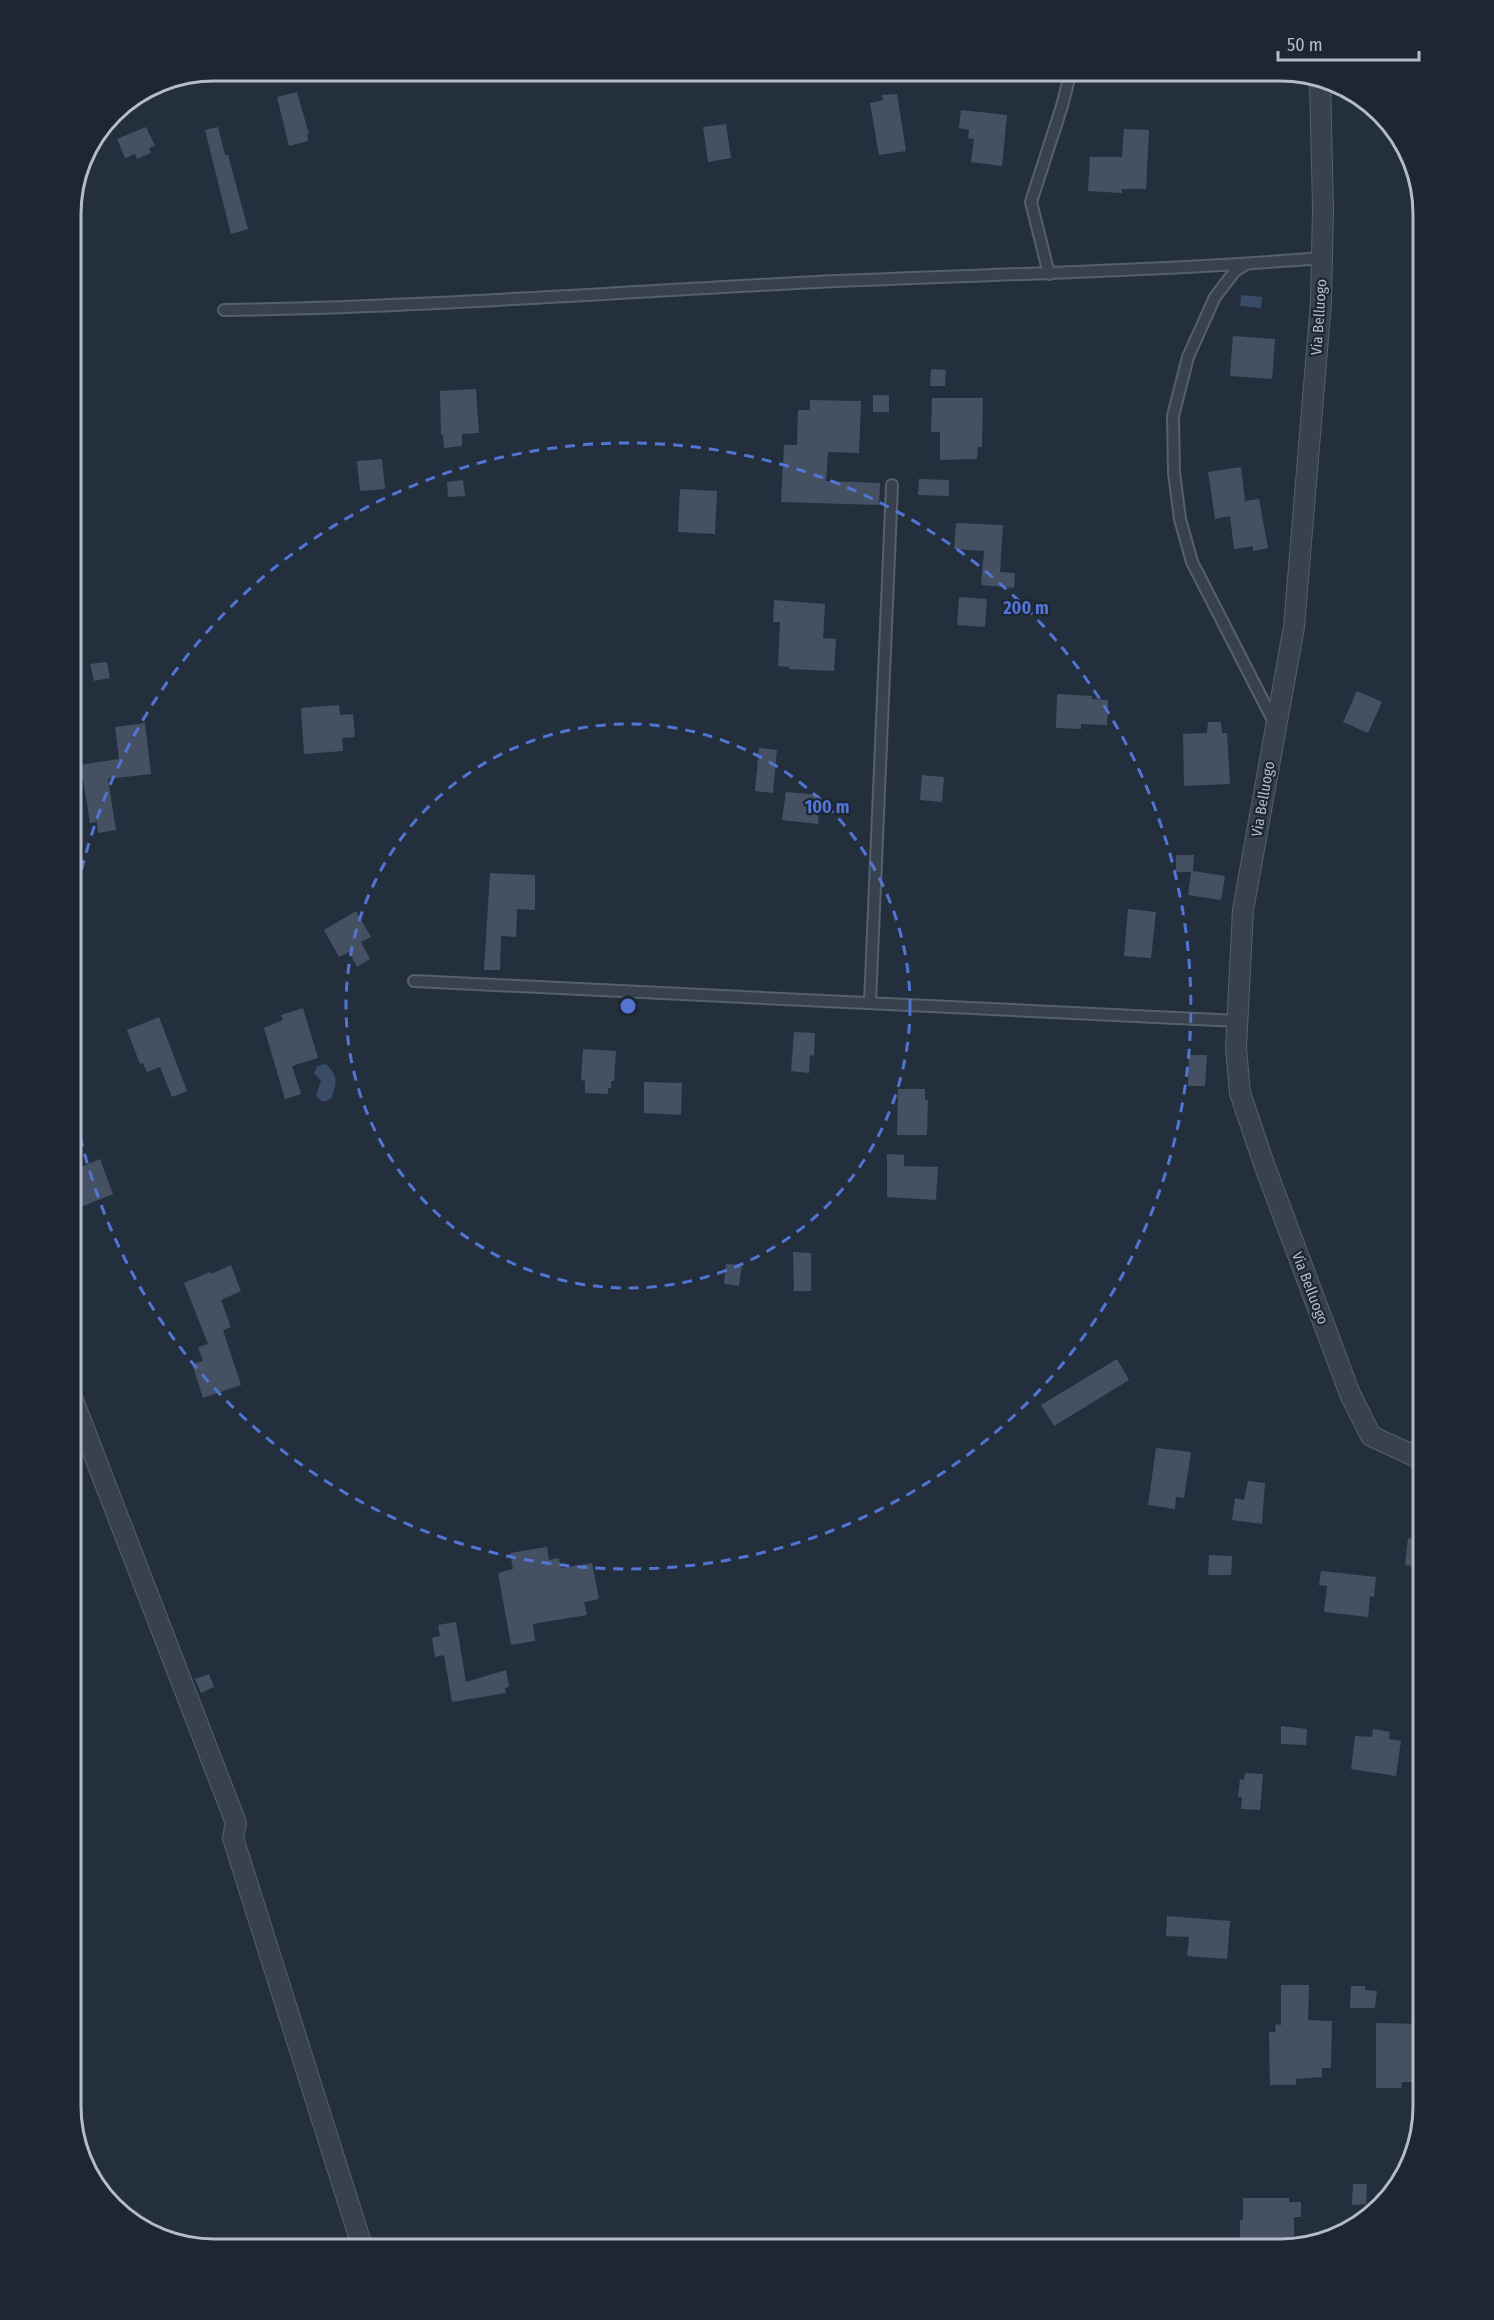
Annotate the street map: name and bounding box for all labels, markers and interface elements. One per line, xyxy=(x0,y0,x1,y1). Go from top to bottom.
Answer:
scale bar xyxy=(1278,24,1419,62)
text: 50 m xyxy=(1287,34,1323,56)
street label: Via Belluogo xyxy=(1307,278,1331,356)
text: 200 m xyxy=(1002,597,1049,619)
street label: Via Belluogo xyxy=(1248,760,1279,838)
text: 100 m xyxy=(805,796,849,818)
centre of rings xyxy=(618,996,638,1016)
street label: Via Belluogo xyxy=(1288,1249,1332,1327)

